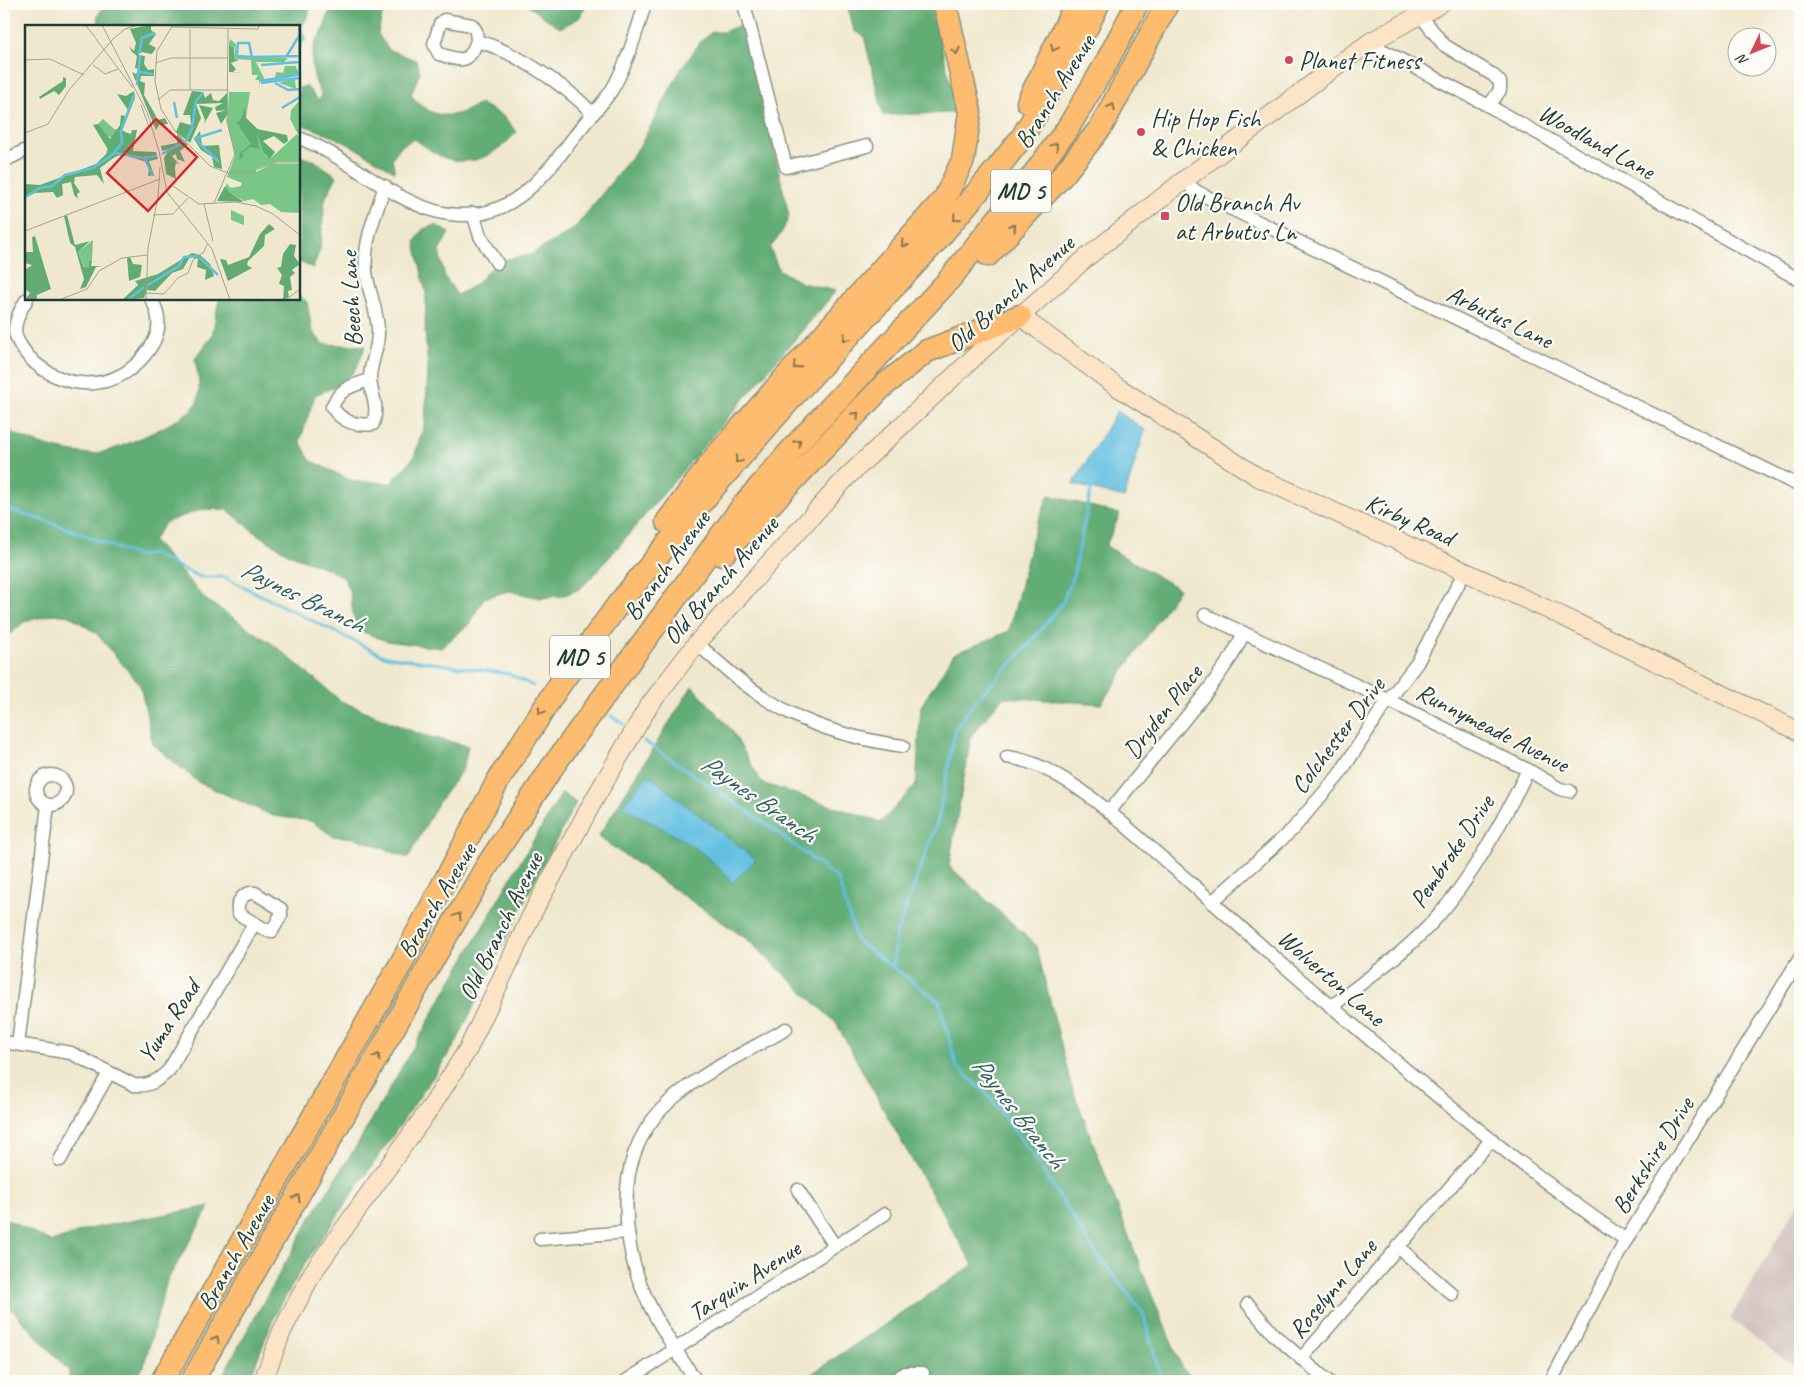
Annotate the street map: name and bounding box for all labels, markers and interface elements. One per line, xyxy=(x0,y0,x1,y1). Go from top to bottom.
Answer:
inset map xyxy=(25,25,300,300)
street label: Branch Avenue xyxy=(1007,27,1103,155)
north arrow xyxy=(1726,28,1776,78)
one-way arrow xyxy=(1050,42,1060,51)
place label: Planet Fitness xyxy=(1299,45,1423,77)
one-way arrow xyxy=(950,47,961,56)
text: N xyxy=(1732,50,1752,69)
marker: Planet Fitness xyxy=(1283,54,1295,66)
street label: Woodland Lane xyxy=(1533,97,1662,188)
one-way arrow xyxy=(1106,103,1116,112)
place label: Hip Hop Fish & Chicken xyxy=(1151,103,1262,164)
marker: Hip Hop Fish & Chicken xyxy=(1135,126,1147,138)
one-way arrow xyxy=(1049,143,1057,152)
road number: MD 5 xyxy=(991,170,1051,212)
place label: Old Branch Av at Arbutus Ln xyxy=(1175,187,1302,248)
marker: Old Branch Av at Arbutus Ln xyxy=(1159,210,1171,222)
one-way arrow xyxy=(952,213,961,222)
one-way arrow xyxy=(1008,224,1017,233)
street label: Old Branch Avenue xyxy=(940,227,1083,359)
one-way arrow xyxy=(900,239,909,248)
street label: Beech Lane xyxy=(332,248,369,348)
street label: Arbutus Lane xyxy=(1441,278,1559,357)
one-way arrow xyxy=(843,333,852,342)
one-way arrow xyxy=(793,360,802,369)
one-way arrow xyxy=(850,412,859,421)
one-way arrow xyxy=(792,439,801,448)
one-way arrow xyxy=(735,454,744,463)
street label: Kirby Road xyxy=(1361,486,1462,555)
street label: Branch Avenue xyxy=(616,503,719,627)
street label: Old Branch Avenue xyxy=(656,508,787,652)
water label: Paynes Branch xyxy=(236,552,372,641)
road number: MD 5 xyxy=(550,636,610,679)
street label: Dryden Place xyxy=(1116,657,1211,765)
street label: Colchester Drive xyxy=(1283,669,1393,800)
street label: Runnymeade Avenue xyxy=(1411,676,1576,781)
one-way arrow xyxy=(538,706,547,715)
water label: Paynes Branch xyxy=(695,747,824,851)
street label: Pembroke Drive xyxy=(1402,787,1502,914)
street label: Branch Avenue xyxy=(390,836,485,964)
street label: Old Branch Avenue xyxy=(451,845,551,1006)
one-way arrow xyxy=(452,912,462,921)
street label: Wolverton Lane xyxy=(1271,922,1393,1034)
street label: Yuma Road xyxy=(130,971,210,1069)
water label: Paynes Branch xyxy=(965,1050,1074,1176)
one-way arrow xyxy=(371,1053,381,1062)
street label: Berkshire Drive xyxy=(1604,1089,1702,1220)
street label: Branch Avenue xyxy=(190,1187,283,1316)
one-way arrow xyxy=(291,1195,301,1204)
street label: Roselynn Lane xyxy=(1282,1231,1385,1345)
street label: Tarquin Avenue xyxy=(682,1232,808,1329)
one-way arrow xyxy=(210,1335,220,1344)

